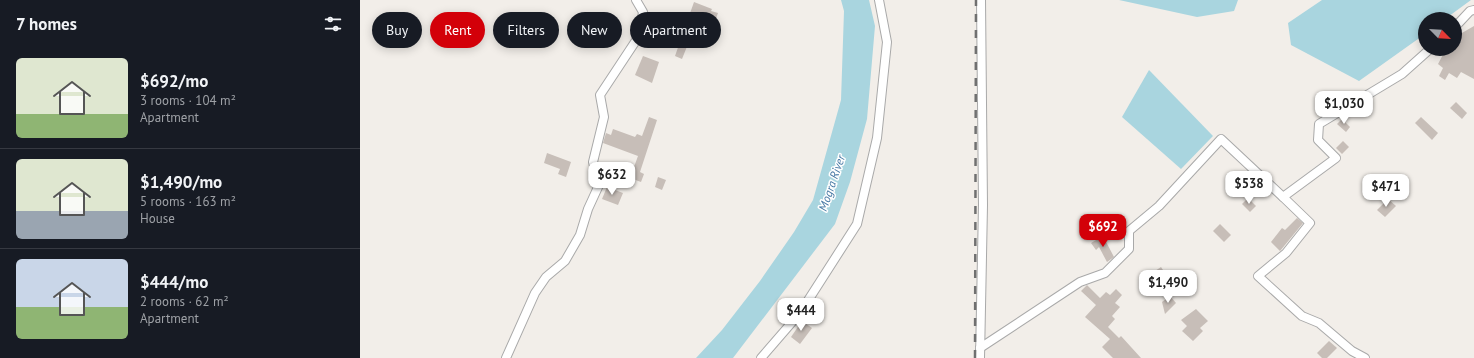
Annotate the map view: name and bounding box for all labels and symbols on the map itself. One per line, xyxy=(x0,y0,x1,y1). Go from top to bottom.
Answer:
north arrow xyxy=(1418,12,1462,56)
pin: $1,030 xyxy=(1311,91,1377,125)
water label: Mogra River xyxy=(815,152,848,213)
pin: $632 xyxy=(588,162,636,196)
pin: $538 xyxy=(1225,171,1273,205)
pin: $471 xyxy=(1362,174,1410,208)
pin: $692 xyxy=(1079,214,1127,248)
pin: $1,490 xyxy=(1135,270,1201,304)
pin: $444 xyxy=(777,298,825,332)

